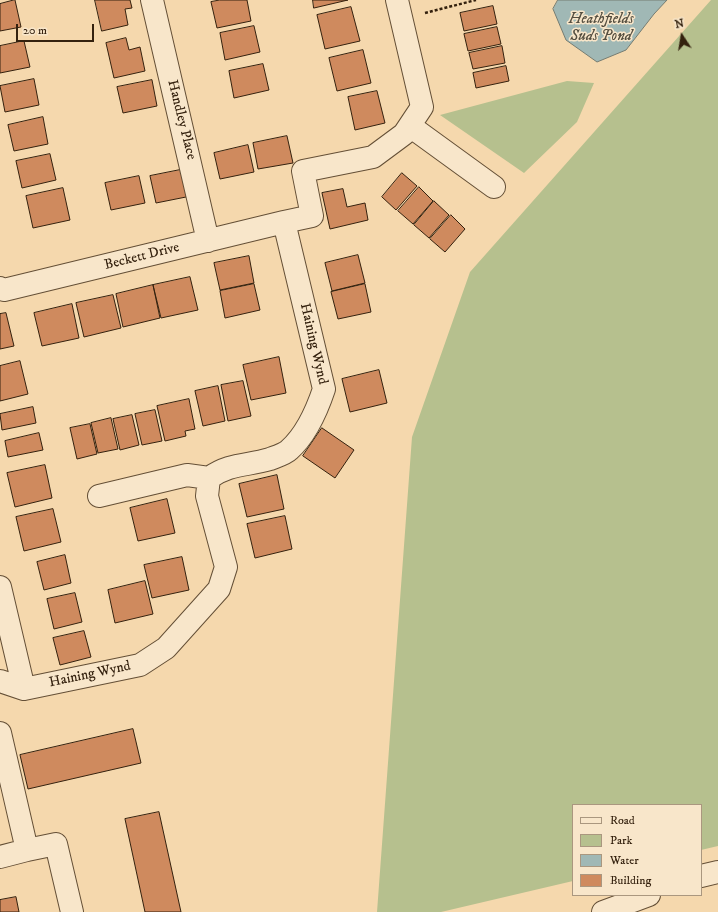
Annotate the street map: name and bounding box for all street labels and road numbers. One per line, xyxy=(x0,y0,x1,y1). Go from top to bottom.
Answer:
street label: Handley Place xyxy=(163,78,199,162)
street label: Beckett Drive xyxy=(103,240,181,274)
street label: Haining Wynd xyxy=(296,302,330,386)
street label: Haining Wynd xyxy=(48,658,132,692)

